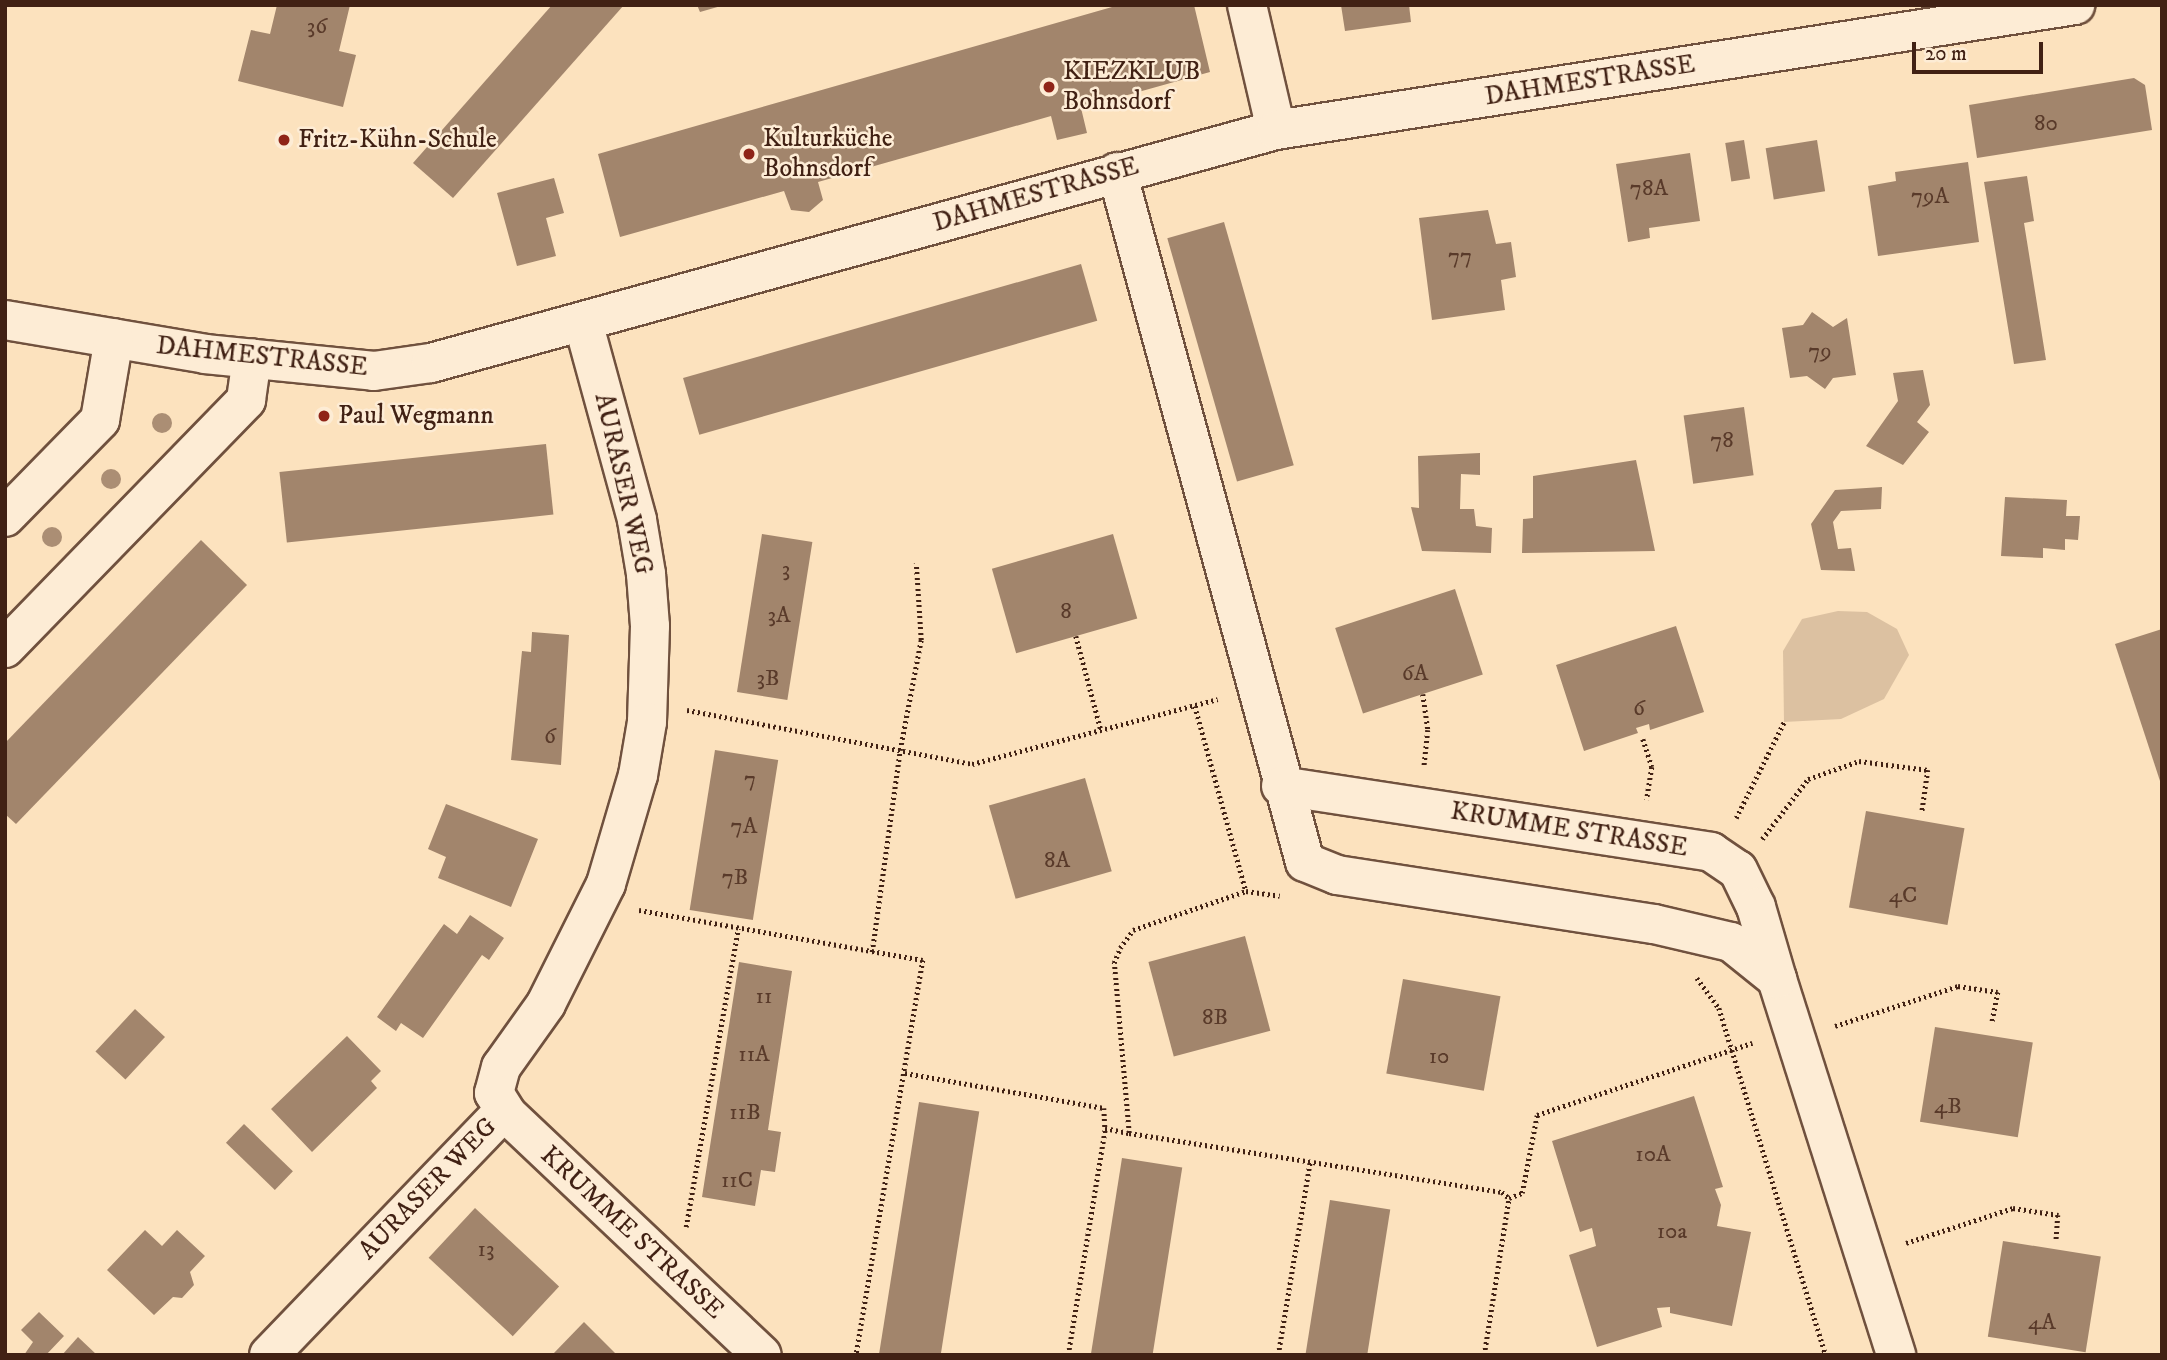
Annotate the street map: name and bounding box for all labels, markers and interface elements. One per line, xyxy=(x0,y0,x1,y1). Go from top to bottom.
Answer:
house number: 36 xyxy=(307,13,327,41)
scale bar xyxy=(1915,28,2046,72)
text: 20 m xyxy=(1925,41,1967,67)
street label: DAHMESTRASSE xyxy=(1483,49,1697,113)
place label: KIEZKLUB Bohnsdorf xyxy=(1063,56,1200,118)
marker: KIEZKLUB Bohnsdorf xyxy=(1041,79,1057,95)
house number: 80 xyxy=(2034,110,2058,138)
place label: Kulturküche Bohnsdorf xyxy=(763,123,893,184)
place label: Fritz-Kühn-Schule xyxy=(298,124,497,156)
marker: Fritz-Kühn-Schule xyxy=(276,132,292,148)
marker: Kulturküche Bohnsdorf xyxy=(741,146,757,162)
street label: DAHMESTRASSE xyxy=(930,151,1142,239)
house number: 78A xyxy=(1630,175,1668,203)
house number: 79A xyxy=(1911,183,1949,211)
house number: 77 xyxy=(1448,243,1472,271)
street label: DAHMESTRASSE xyxy=(155,330,369,384)
house number: 79 xyxy=(1808,338,1832,366)
street label: AURASER WEG xyxy=(587,390,659,578)
place label: Paul Wegmann xyxy=(338,400,494,432)
marker: Paul Wegmann xyxy=(316,408,332,424)
house number: 78 xyxy=(1710,427,1734,455)
house number: 3 xyxy=(782,556,790,584)
house number: 8 xyxy=(1060,598,1072,626)
house number: 3A xyxy=(767,602,791,630)
house number: 6A xyxy=(1402,660,1428,688)
house number: 3B xyxy=(756,665,780,693)
house number: 6 xyxy=(1633,695,1645,723)
house number: 6 xyxy=(544,723,556,751)
house number: 7 xyxy=(744,766,756,794)
street label: KRUMME STRASSE xyxy=(1448,796,1690,864)
house number: 7A xyxy=(731,813,757,841)
house number: 8A xyxy=(1044,847,1070,875)
house number: 7B xyxy=(722,864,748,892)
house number: 4C xyxy=(1889,882,1917,910)
house number: 11 xyxy=(756,983,772,1011)
house number: 8B xyxy=(1202,1004,1228,1032)
house number: 11A xyxy=(738,1041,770,1069)
house number: 10 xyxy=(1429,1043,1449,1071)
house number: 4B xyxy=(1934,1093,1962,1121)
house number: 11B xyxy=(729,1099,761,1127)
street label: AURASER WEG xyxy=(352,1112,504,1266)
street label: KRUMME STRASSE xyxy=(534,1140,730,1326)
house number: 10A xyxy=(1635,1141,1671,1169)
house number: 11C xyxy=(721,1167,753,1195)
house number: 10a xyxy=(1657,1218,1687,1246)
house number: 13 xyxy=(477,1236,495,1264)
house number: 4A xyxy=(2028,1309,2056,1337)

